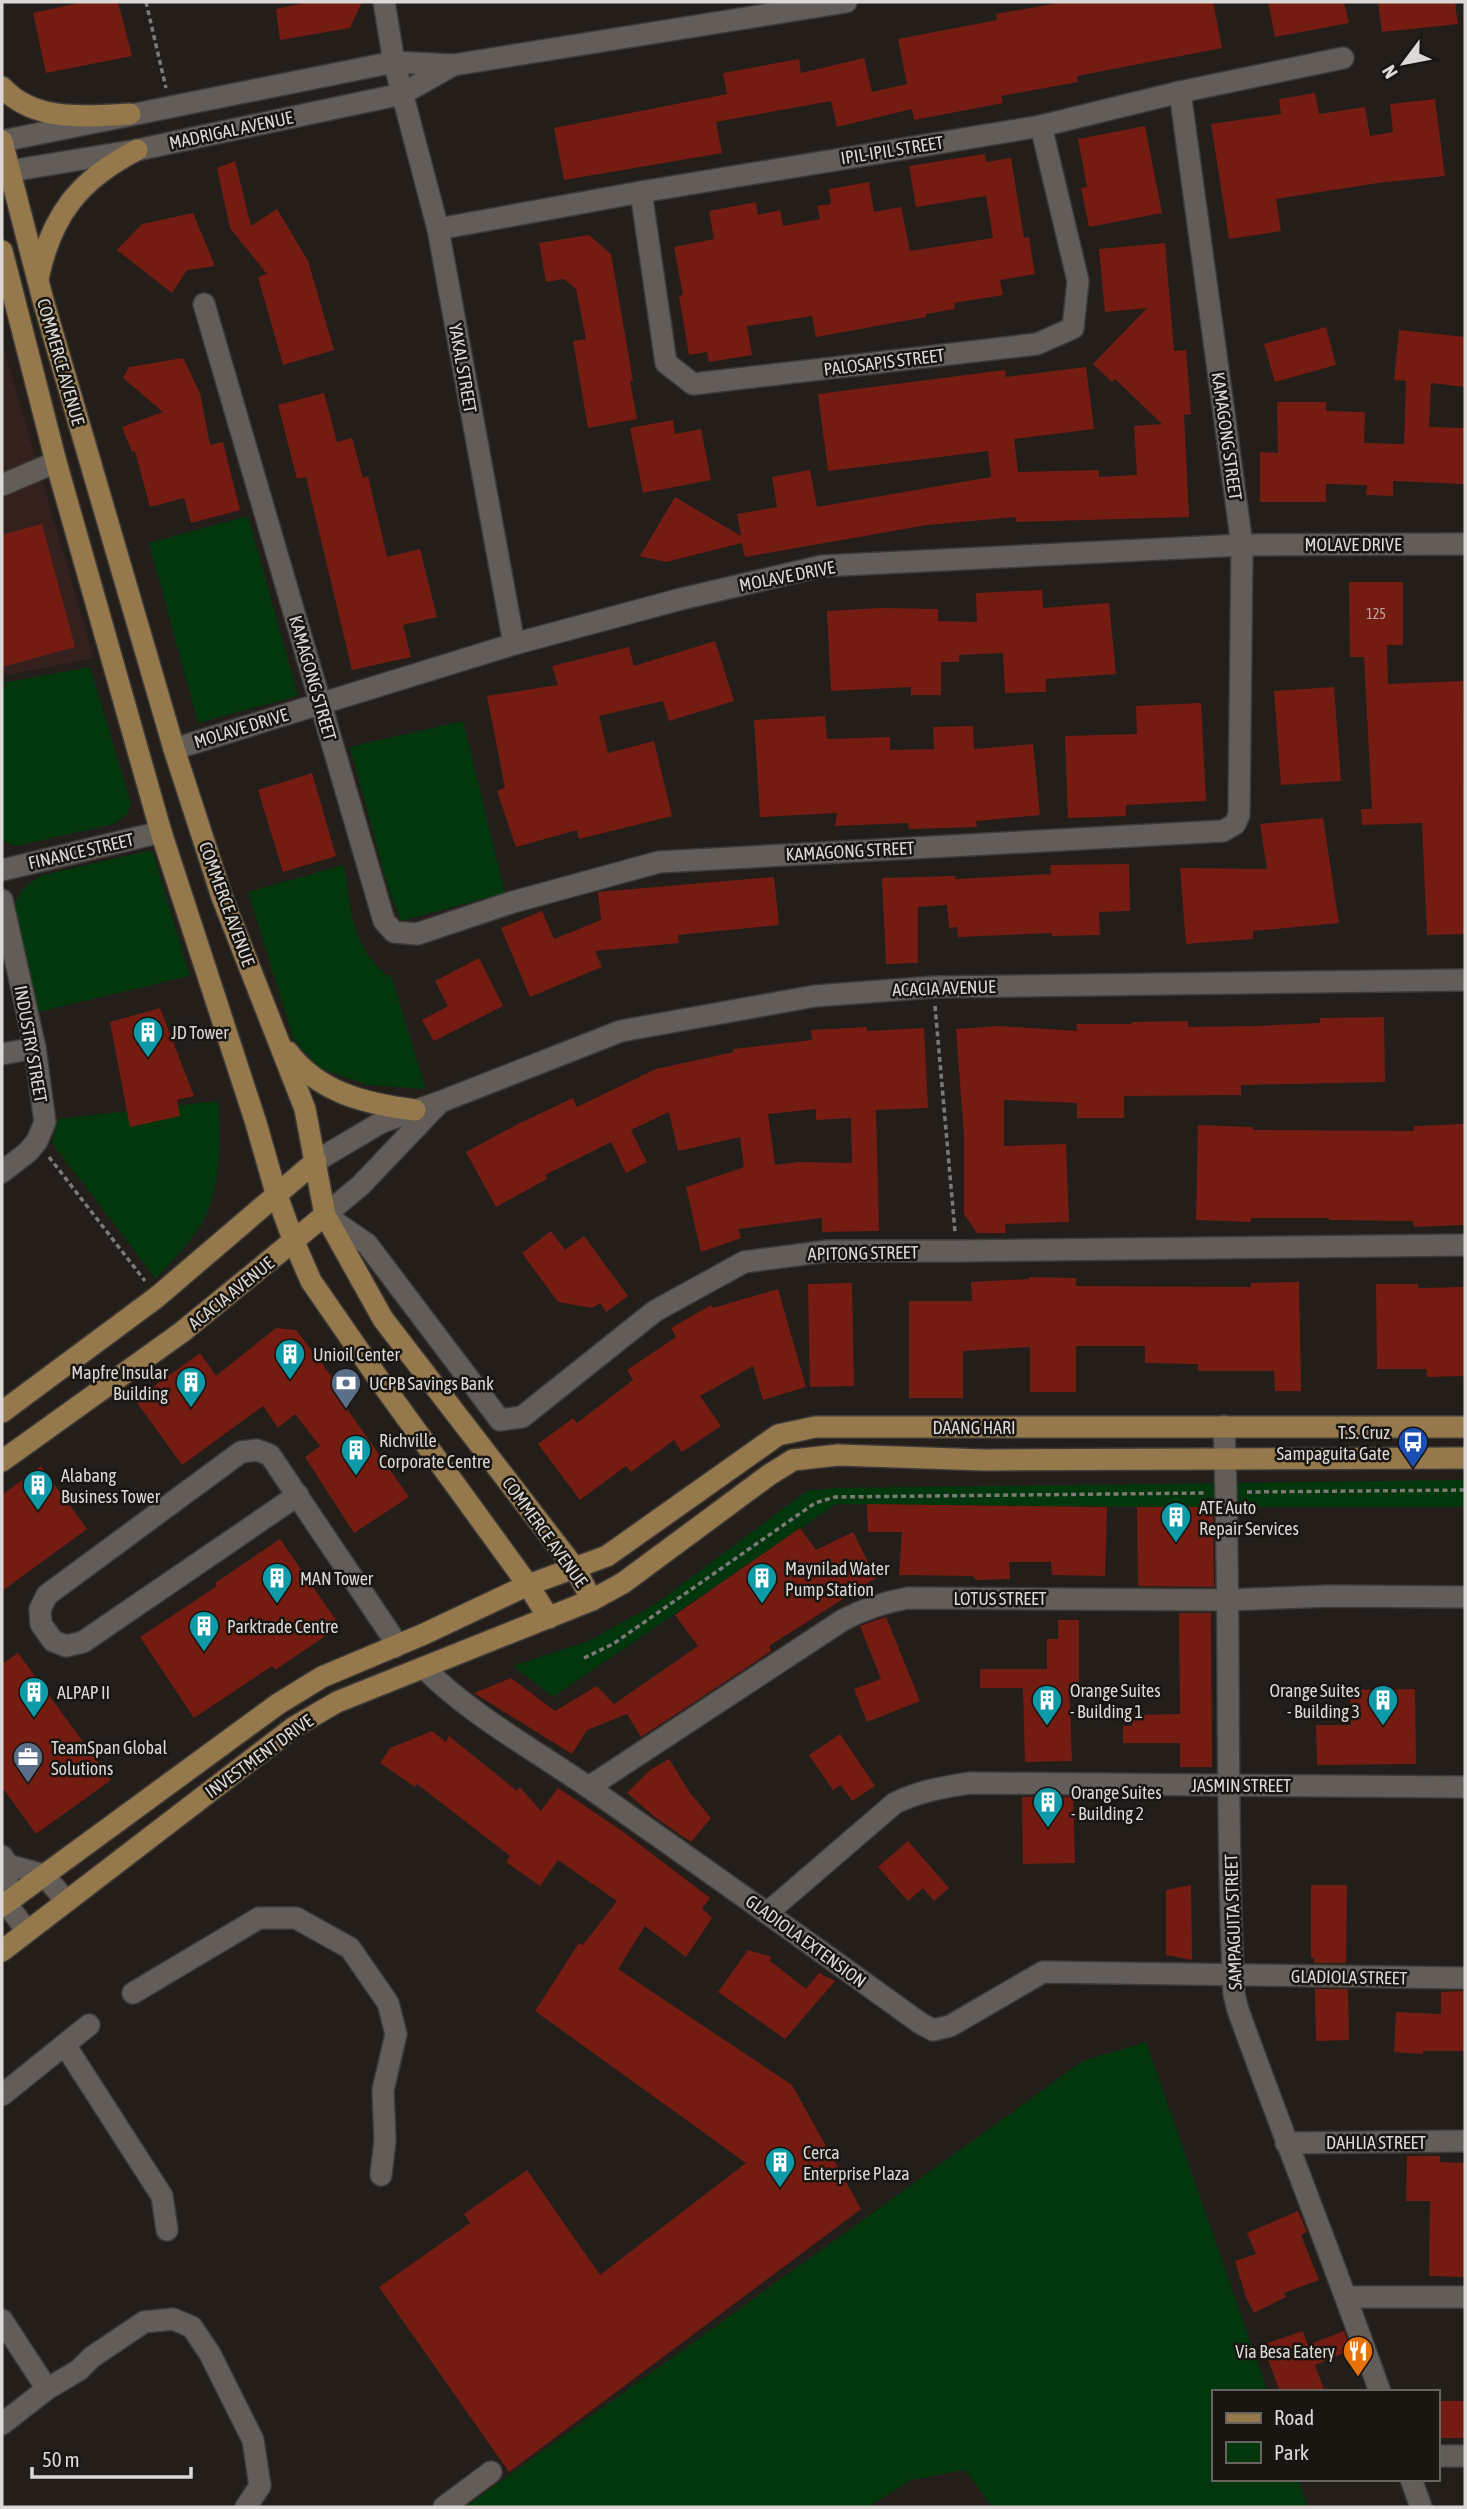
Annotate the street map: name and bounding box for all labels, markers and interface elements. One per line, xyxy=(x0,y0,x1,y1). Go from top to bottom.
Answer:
north arrow xyxy=(1369,28,1439,98)
text: N xyxy=(1377,61,1402,83)
street label: MADRIGAL AVENUE xyxy=(167,107,295,153)
street label: IPIL-IPIL STREET xyxy=(839,132,945,168)
street label: COMMERCE AVENUE xyxy=(33,296,89,428)
street label: YAKAL STREET xyxy=(445,322,481,415)
street label: PALOSAPIS STREET xyxy=(822,344,946,380)
street label: KAMAGONG STREET xyxy=(1208,371,1246,501)
street label: MOLAVE DRIVE xyxy=(1304,534,1402,555)
street label: MOLAVE DRIVE xyxy=(737,556,837,596)
house number: 125 xyxy=(1366,606,1386,622)
street label: KAMAGONG STREET xyxy=(285,613,341,743)
street label: MOLAVE DRIVE xyxy=(191,704,291,752)
street label: FINANCE STREET xyxy=(26,829,136,873)
street label: KAMAGONG STREET xyxy=(785,837,915,865)
street label: COMMERCE AVENUE xyxy=(195,839,259,969)
street label: ACACIA AVENUE xyxy=(892,976,996,1000)
street label: INDUSTRY STREET xyxy=(10,984,52,1104)
building icon: JD Tower xyxy=(131,1015,165,1059)
place label: JD Tower xyxy=(171,1022,229,1043)
street label: APITONG STREET xyxy=(808,1242,919,1264)
street label: ACACIA AVENUE xyxy=(184,1252,278,1334)
building icon: Unioil Center xyxy=(273,1337,307,1381)
place label: Unioil Center xyxy=(313,1344,401,1365)
place label: Mapfre Insular Building xyxy=(71,1362,169,1404)
building icon: Mapfre Insular Building xyxy=(174,1365,208,1409)
bank icon: UCPB Savings Bank xyxy=(329,1366,363,1410)
place label: UCPB Savings Bank xyxy=(369,1373,494,1394)
street label: DAANG HARI xyxy=(932,1417,1016,1438)
place label: T.S. Cruz Sampaguita Gate xyxy=(1277,1422,1391,1464)
bus stop icon: T.S. Cruz Sampaguita Gate xyxy=(1396,1425,1430,1469)
place label: Richville Corporate Centre xyxy=(379,1430,491,1472)
building icon: Richville Corporate Centre xyxy=(339,1433,373,1477)
place label: Alabang Business Tower xyxy=(61,1465,161,1507)
building icon: Alabang Business Tower xyxy=(21,1468,55,1512)
street label: COMMERCE AVENUE xyxy=(498,1473,592,1591)
place label: ATE Auto Repair Services xyxy=(1199,1497,1299,1539)
building icon: ATE Auto Repair Services xyxy=(1159,1500,1193,1544)
place label: Maynilad Water Pump Station xyxy=(785,1558,890,1600)
building icon: MAN Tower xyxy=(260,1561,294,1605)
building icon: Maynilad Water Pump Station xyxy=(745,1561,779,1605)
place label: MAN Tower xyxy=(300,1568,374,1589)
street label: LOTUS STREET xyxy=(953,1588,1047,1609)
building icon: Parktrade Centre xyxy=(187,1609,221,1653)
place label: Parktrade Centre xyxy=(227,1616,338,1637)
building icon: ALPAP II xyxy=(17,1675,51,1719)
place label: Orange Suites - Building 1 xyxy=(1070,1680,1161,1722)
place label: Orange Suites - Building 3 xyxy=(1269,1680,1360,1722)
place label: ALPAP II xyxy=(57,1682,110,1703)
building icon: Orange Suites - Building 1 xyxy=(1030,1683,1064,1727)
building icon: Orange Suites - Building 3 xyxy=(1366,1683,1400,1727)
street label: INVESTMENT DRIVE xyxy=(201,1710,317,1802)
place label: TeamSpan Global Solutions xyxy=(51,1737,167,1779)
office icon: TeamSpan Global Solutions xyxy=(11,1740,45,1784)
street label: JASMIN STREET xyxy=(1191,1775,1291,1796)
place label: Orange Suites - Building 2 xyxy=(1071,1782,1162,1824)
building icon: Orange Suites - Building 2 xyxy=(1031,1785,1065,1829)
street label: SAMPAGUITA STREET xyxy=(1220,1853,1246,1990)
street label: GLADIOLA EXTENSION xyxy=(742,1890,870,1992)
street label: GLADIOLA STREET xyxy=(1291,1965,1407,1989)
street label: DAHLIA STREET xyxy=(1326,2132,1426,2153)
place label: Cerca Enterprise Plaza xyxy=(803,2142,910,2184)
building icon: Cerca Enterprise Plaza xyxy=(763,2145,797,2189)
restaurant icon: Via Besa Eatery xyxy=(1341,2334,1375,2378)
place label: Via Besa Eatery xyxy=(1235,2341,1335,2362)
legend xyxy=(1212,2390,1439,2481)
text: Road xyxy=(1274,2405,1314,2429)
scale bar xyxy=(32,2436,191,2480)
text: Park xyxy=(1274,2440,1309,2464)
text: 50 m xyxy=(42,2447,80,2471)

